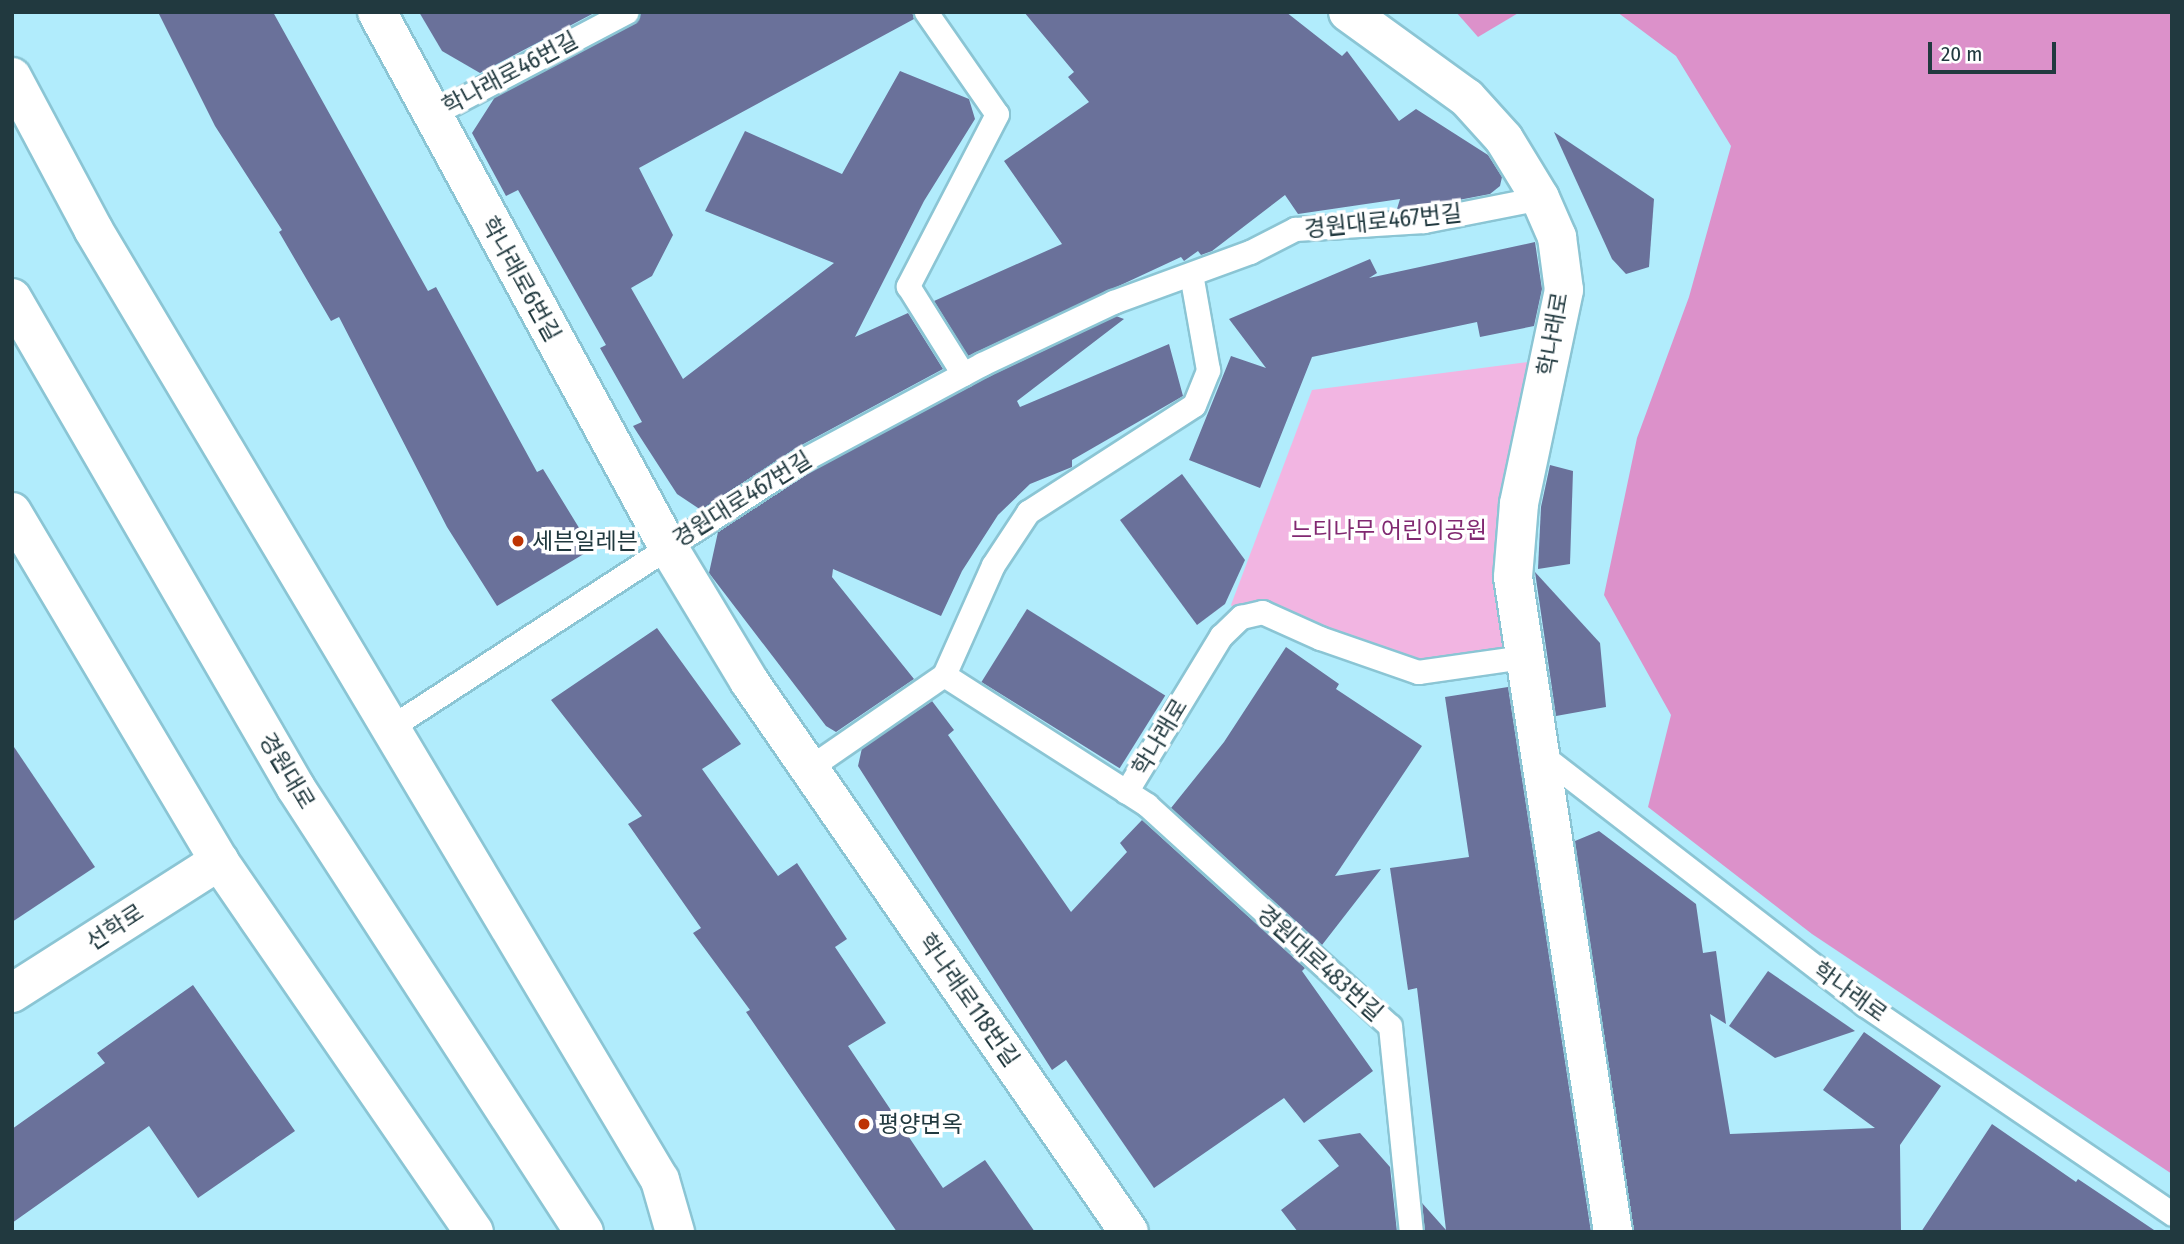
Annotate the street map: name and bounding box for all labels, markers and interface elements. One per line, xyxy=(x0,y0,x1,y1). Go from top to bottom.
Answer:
street label: 학나래로46번길 xyxy=(438,26,582,120)
scale bar xyxy=(1932,28,2060,72)
text: 20 m xyxy=(1941,41,1982,67)
street label: 경원대로467번길 xyxy=(1303,199,1463,243)
street label: 학나래로6번길 xyxy=(475,212,567,346)
street label: 학나래로 xyxy=(1532,290,1574,378)
street label: 경원대로467번길 xyxy=(668,445,816,553)
park label: 느티나무 어린이공원 xyxy=(1291,516,1487,544)
place label: 세븐일레븐 xyxy=(532,527,638,555)
marker: 세븐일레븐 xyxy=(510,533,526,549)
street label: 학나래로 xyxy=(1126,694,1194,780)
street label: 경원대로 xyxy=(253,728,321,814)
street label: 선학로 xyxy=(81,898,149,956)
street label: 경원대로483번길 xyxy=(1251,899,1389,1027)
street label: 학나래로118번길 xyxy=(913,928,1025,1072)
street label: 학나래로 xyxy=(1808,956,1892,1028)
place label: 평양면옥 xyxy=(878,1110,963,1138)
marker: 평양면옥 xyxy=(856,1116,872,1132)

